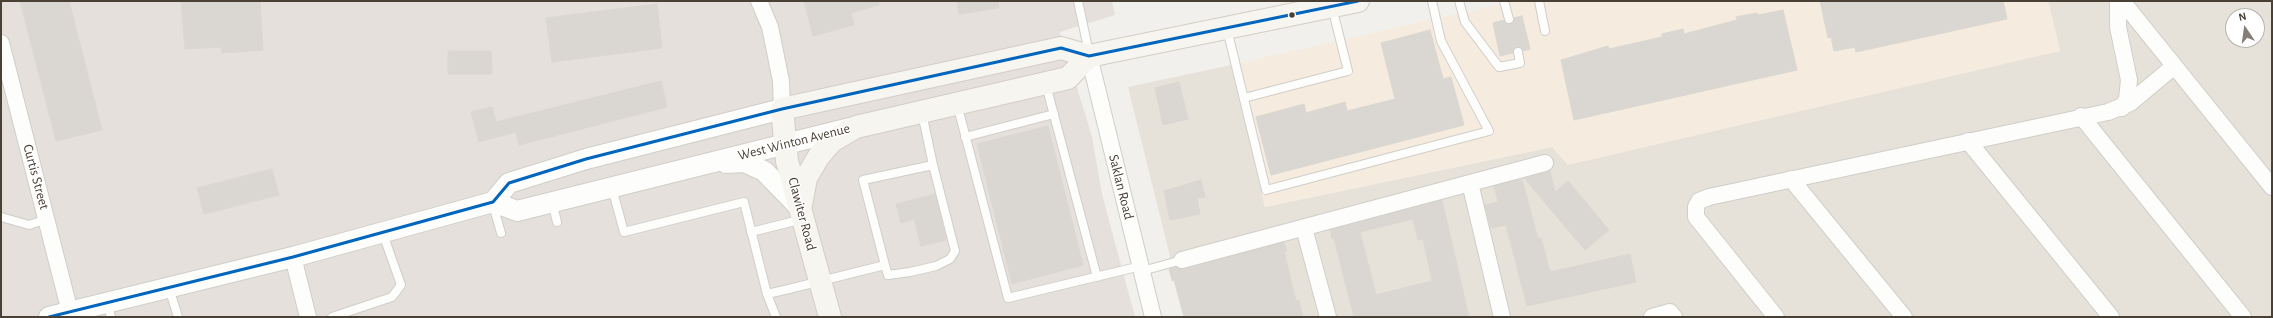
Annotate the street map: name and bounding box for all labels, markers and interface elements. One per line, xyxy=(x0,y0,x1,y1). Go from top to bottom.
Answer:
north arrow xyxy=(2225,8,2265,48)
unlabelled marker xyxy=(1287,10,1297,20)
text: N xyxy=(2237,11,2247,23)
street label: West Winton Avenue xyxy=(736,120,852,164)
street label: Curtis Street xyxy=(19,143,53,211)
street label: Saklan Road xyxy=(1105,153,1137,221)
street label: Clawiter Road xyxy=(784,175,820,253)

